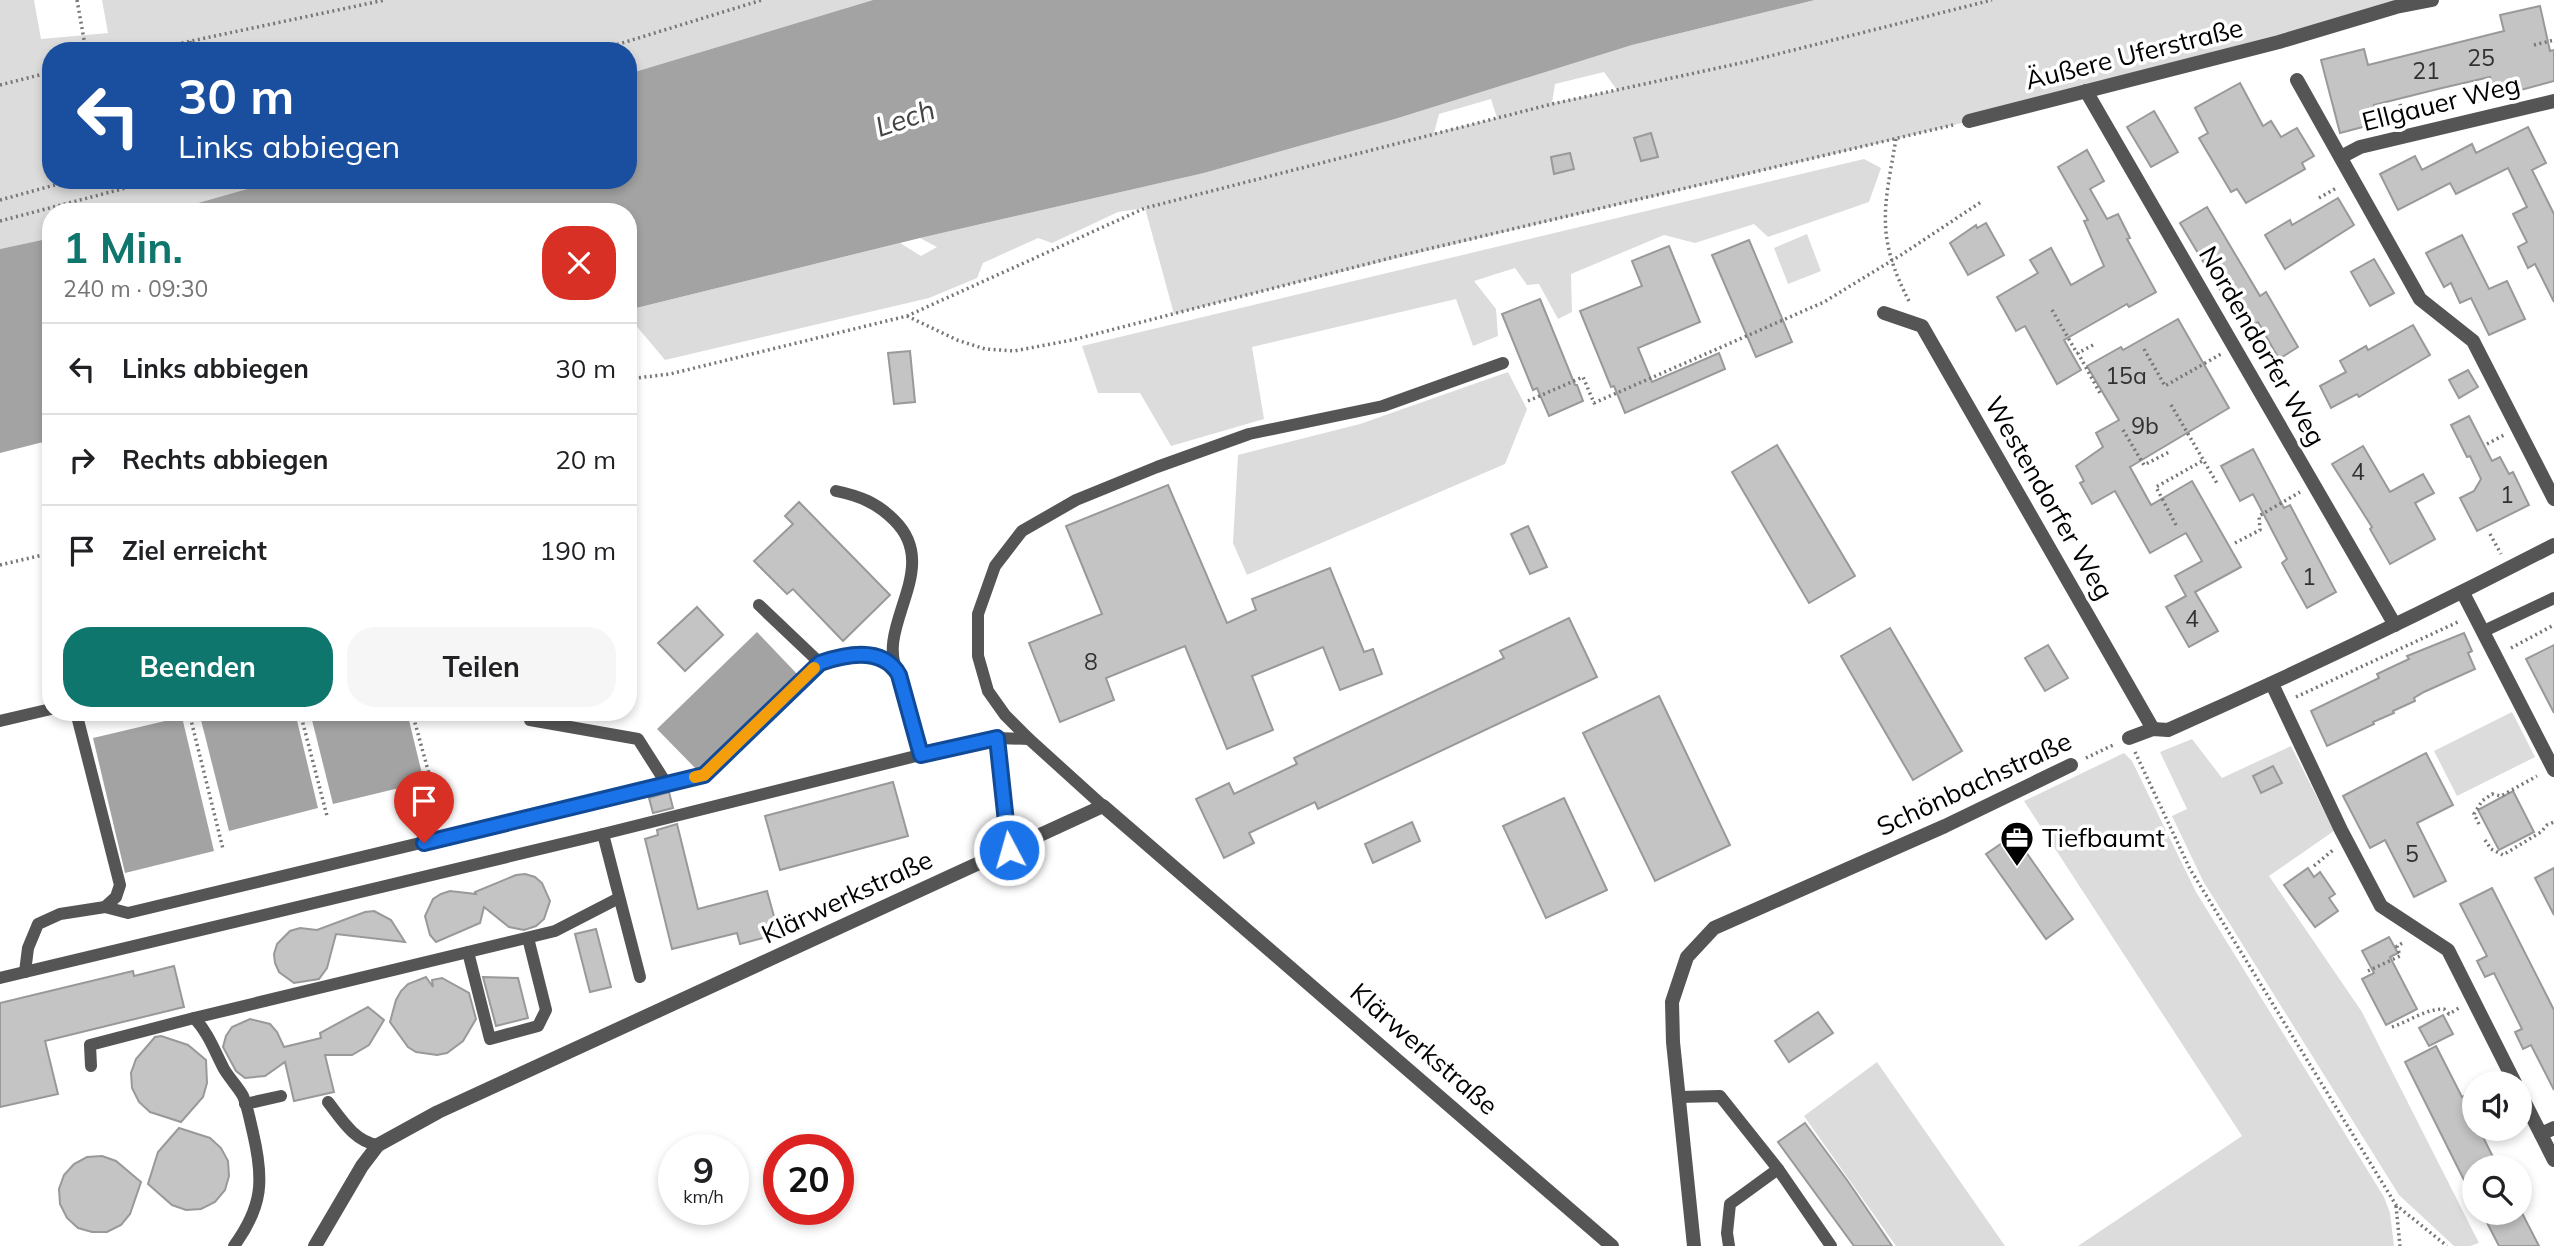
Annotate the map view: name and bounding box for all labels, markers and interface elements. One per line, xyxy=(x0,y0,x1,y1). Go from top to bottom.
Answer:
street label: Äußere Uferstraße xyxy=(2022,11,2246,97)
house number: 25 xyxy=(2467,43,2495,72)
house number: 21 xyxy=(2412,56,2440,85)
text: 30 m xyxy=(178,65,294,126)
street label: Ellgauer Weg xyxy=(2359,67,2523,138)
icon: left xyxy=(63,70,154,161)
water label: Lech xyxy=(870,91,939,144)
text: Links abbiegen xyxy=(178,126,400,166)
text: 1 Min. xyxy=(63,221,183,274)
button: close xyxy=(542,226,616,300)
street label: Nordendorfer Weg xyxy=(2192,240,2333,451)
text: 240 m · 09:30 xyxy=(63,274,208,303)
icon: left xyxy=(63,350,101,388)
text: Links abbiegen xyxy=(122,352,309,385)
text: 30 m xyxy=(555,352,616,385)
house number: 15a xyxy=(2105,361,2147,390)
street label: Westendorfer Weg xyxy=(1978,390,2121,605)
house number: 9b xyxy=(2131,411,2159,440)
icon: right xyxy=(63,441,101,479)
text: Rechts abbiegen xyxy=(122,443,328,476)
text: 20 m xyxy=(555,443,616,476)
house number: 4 xyxy=(2351,457,2365,486)
house number: 1 xyxy=(2500,480,2514,509)
icon: arrive xyxy=(63,532,101,570)
text: Ziel erreicht xyxy=(122,534,267,567)
text: 190 m xyxy=(540,534,616,567)
house number: 1 xyxy=(2302,562,2316,591)
house number: 4 xyxy=(2185,604,2199,633)
button: Beenden xyxy=(63,627,333,707)
button: Teilen xyxy=(347,627,616,707)
house number: 8 xyxy=(1084,647,1098,676)
street label: Schönbachstraße xyxy=(1871,724,2076,843)
pin xyxy=(394,771,454,843)
icon: arrive xyxy=(405,782,443,820)
position arrow xyxy=(972,813,1046,887)
office icon: Tiefbaumt xyxy=(1998,819,2036,868)
place label: Tiefbaumt xyxy=(2042,821,2165,854)
house number: 5 xyxy=(2405,839,2419,868)
street label: Klärwerkstraße xyxy=(756,842,938,951)
street label: Klärwerkstraße xyxy=(1344,975,1505,1122)
map controls xyxy=(2462,1071,2532,1225)
button: sound xyxy=(2462,1071,2532,1141)
speed limit sign: 20 xyxy=(763,1134,854,1225)
text: 9 xyxy=(693,1148,714,1192)
button: search xyxy=(2462,1155,2532,1225)
text: km/h xyxy=(683,1185,724,1208)

